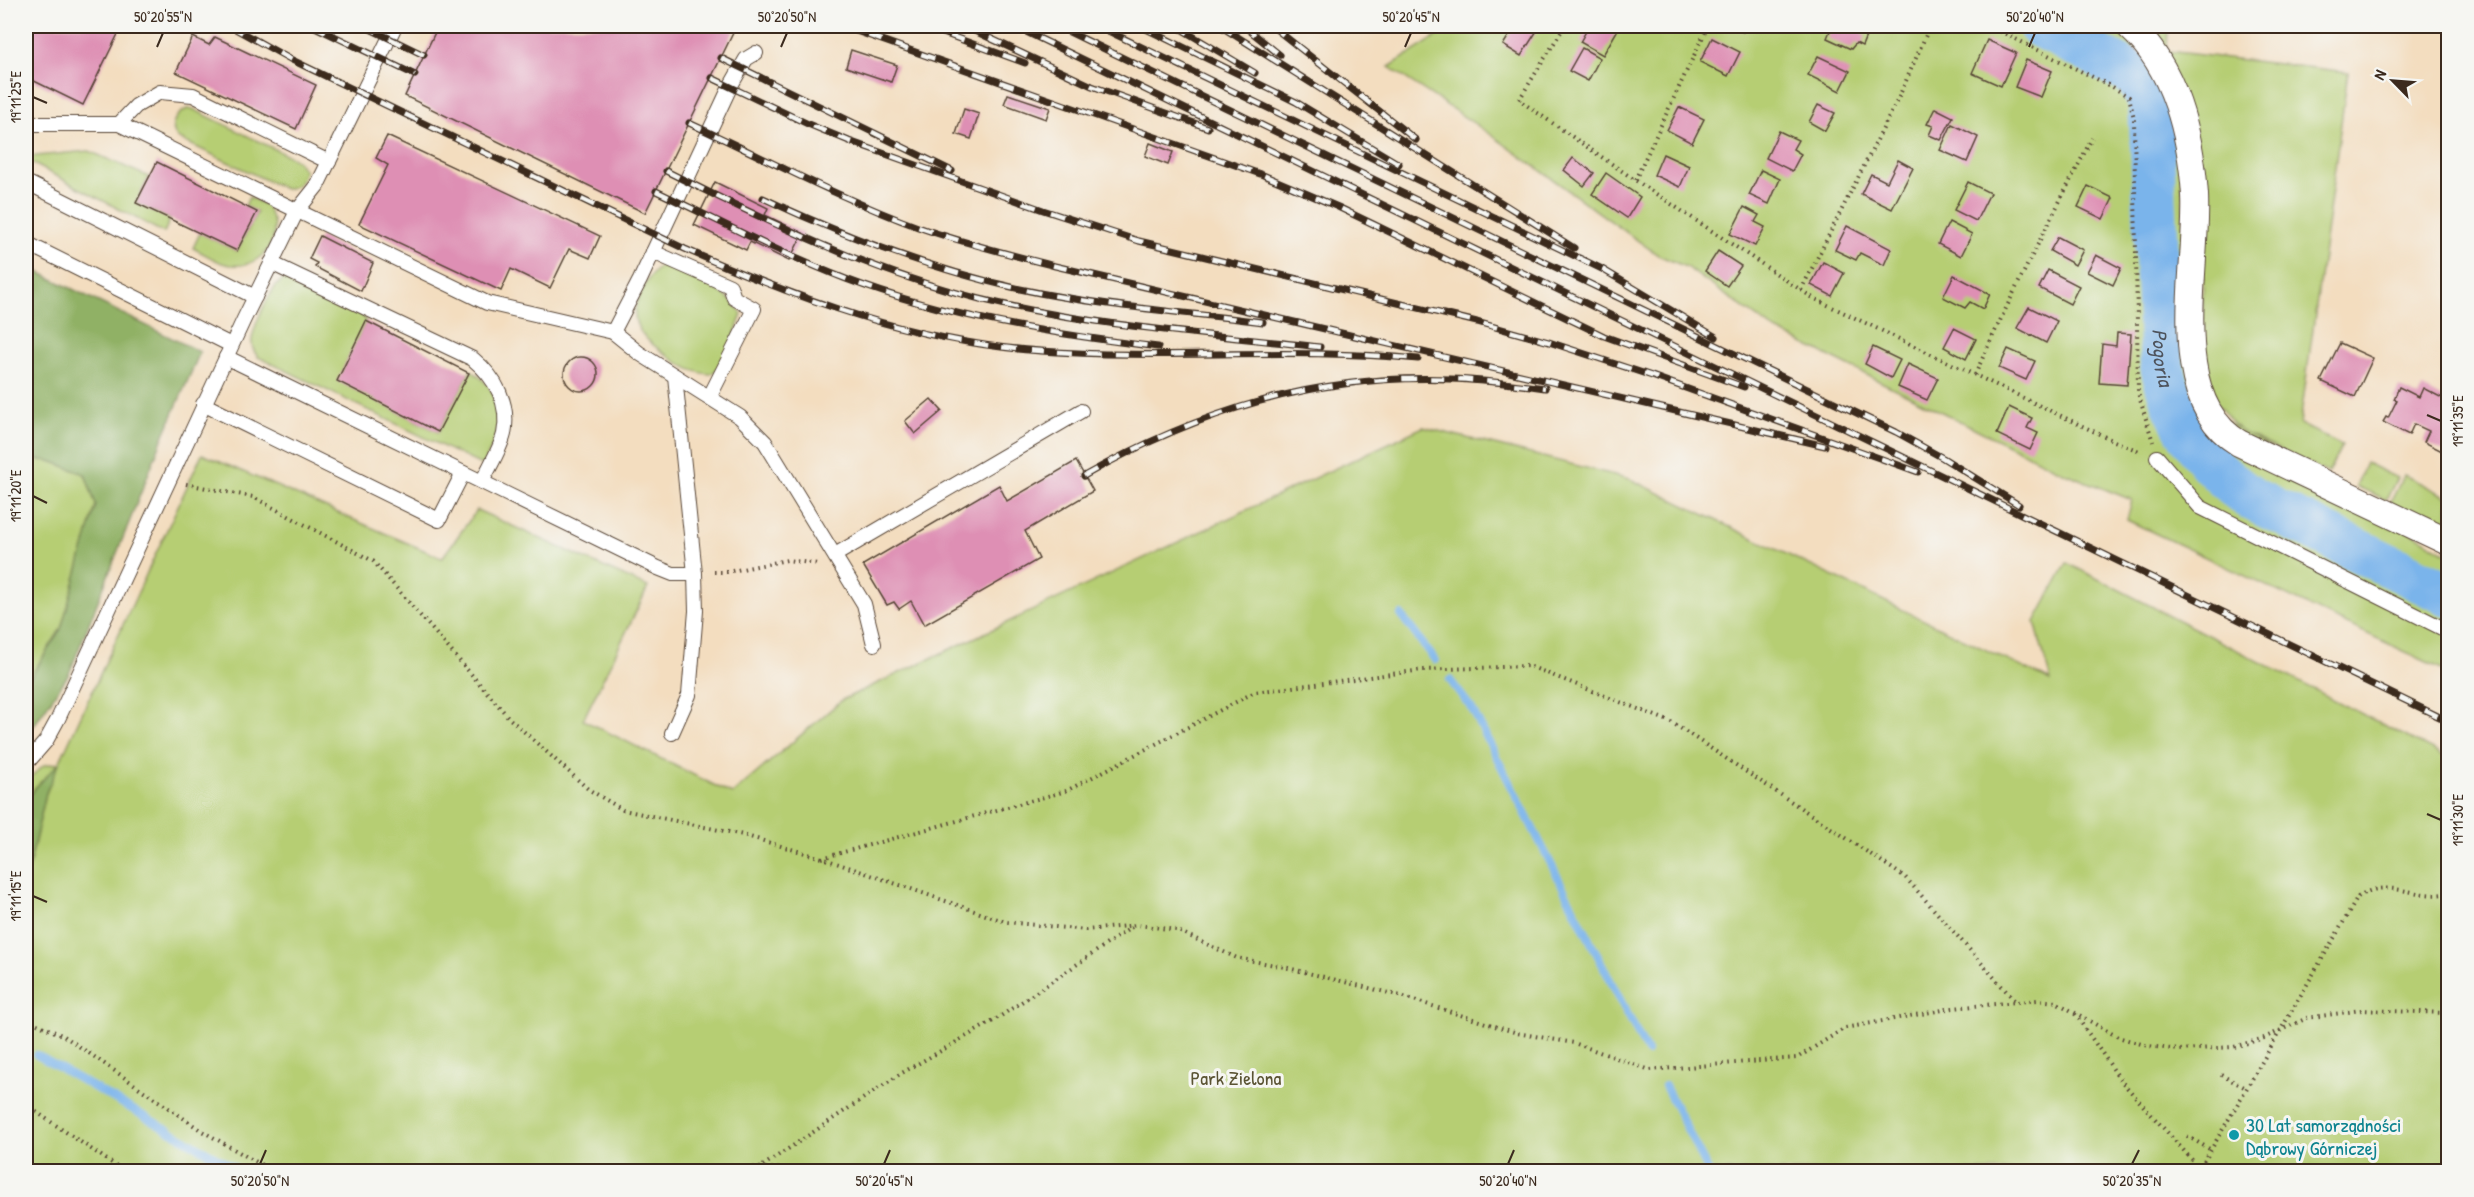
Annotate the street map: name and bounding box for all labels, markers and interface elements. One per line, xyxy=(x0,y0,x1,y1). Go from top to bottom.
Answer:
text: 50°20'55"N xyxy=(134,6,192,27)
text: 50°20'50"N xyxy=(758,6,816,27)
text: 50°20'45"N xyxy=(1382,6,1440,27)
text: 50°20'40"N xyxy=(2006,6,2064,27)
north arrow xyxy=(2363,51,2423,111)
text: N xyxy=(2368,66,2391,83)
text: 19°11'25"E xyxy=(5,70,26,123)
water label: Pogoria xyxy=(2146,328,2182,392)
text: 19°11'35"E xyxy=(2447,395,2468,447)
text: 19°11'20"E xyxy=(5,469,26,522)
text: 19°11'30"E xyxy=(2447,793,2468,846)
text: 19°11'15"E xyxy=(5,870,26,921)
park label: Park Zielona xyxy=(1191,1064,1282,1091)
place label: 30 Lat samorządności Dąbrowy Górniczej xyxy=(2246,1111,2401,1161)
marker: 30 Lat samorządności Dąbrowy Górniczej xyxy=(2227,1128,2241,1142)
text: 50°20'50"N xyxy=(231,1170,289,1191)
text: 50°20'45"N xyxy=(855,1170,913,1191)
text: 50°20'40"N xyxy=(1479,1170,1537,1191)
text: 50°20'35"N xyxy=(2103,1170,2161,1191)

